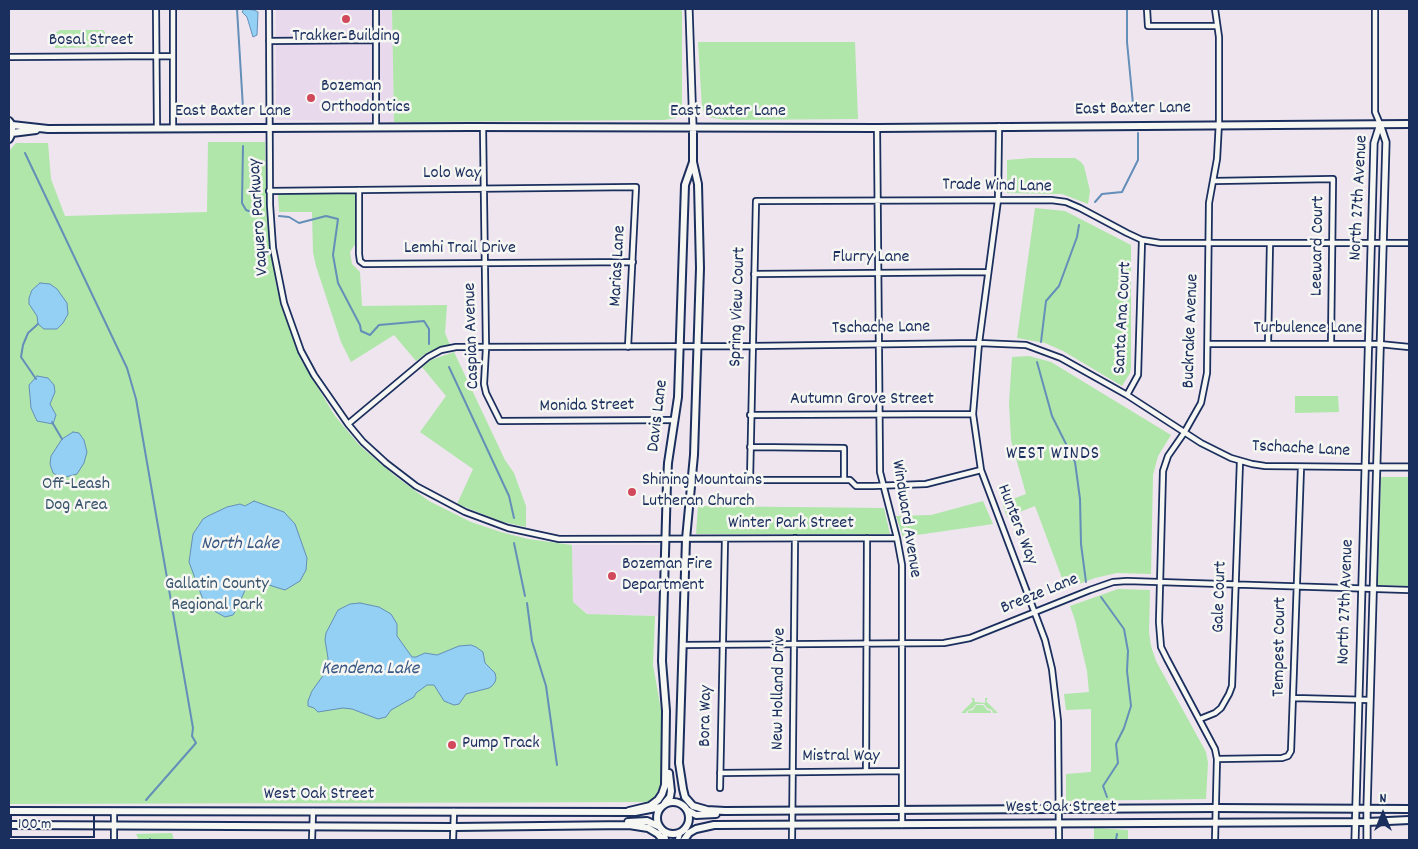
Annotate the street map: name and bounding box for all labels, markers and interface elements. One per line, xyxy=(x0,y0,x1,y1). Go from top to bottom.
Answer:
marker: Trakker Building xyxy=(340,13,352,25)
place label: Trakker Building xyxy=(292,27,400,49)
street label: Bosal Street xyxy=(49,31,133,53)
place label: Bozeman Orthodontics xyxy=(321,77,410,120)
marker: Bozeman Orthodontics xyxy=(305,92,317,104)
street label: East Baxter Lane xyxy=(1075,98,1191,122)
street label: East Baxter Lane xyxy=(175,102,291,124)
street label: East Baxter Lane xyxy=(670,102,786,124)
street label: North 27th Avenue xyxy=(1346,135,1374,261)
street label: Vaquero Parkway xyxy=(245,158,275,276)
street label: Lolo Way xyxy=(423,164,481,186)
street label: Trade Wind Lane xyxy=(942,175,1052,199)
street label: Leeward Court xyxy=(1307,196,1331,296)
street label: Marias Lane xyxy=(606,225,632,307)
street label: Lemhi Trail Drive xyxy=(404,239,516,261)
street label: Spring View Court xyxy=(726,247,752,367)
street label: Flurry Lane xyxy=(833,248,909,270)
street label: Santa Ana Court xyxy=(1110,261,1138,375)
street label: Buckrake Avenue xyxy=(1179,273,1205,389)
street label: Caspian Avenue xyxy=(460,282,486,390)
street label: Tschache Lane xyxy=(832,317,930,341)
street label: Turbulence Lane xyxy=(1253,319,1363,341)
street label: Davis Lane xyxy=(644,379,674,453)
street label: Autumn Grove Street xyxy=(790,390,934,412)
street label: Monida Street xyxy=(539,395,635,419)
street label: Tschache Lane xyxy=(1251,437,1351,463)
district label: WEST WINDS xyxy=(1005,444,1101,466)
street label: Windward Avenue xyxy=(885,459,925,579)
place label: Shining Mountains Lutheran Church xyxy=(642,471,762,514)
park label: Off-Leash Dog Area xyxy=(42,475,110,518)
street label: Hunters Way xyxy=(991,482,1041,568)
marker: Shining Mountains Lutheran Church xyxy=(626,486,638,498)
street label: Winter Park Street xyxy=(728,514,854,536)
water label: North Lake xyxy=(201,534,279,556)
street label: North 27th Avenue xyxy=(1334,539,1360,665)
place label: Bozeman Fire Department xyxy=(622,555,712,598)
street label: Gale Court xyxy=(1209,561,1233,633)
marker: Bozeman Fire Department xyxy=(606,570,618,582)
street label: Breeze Lane xyxy=(998,570,1082,620)
park label: Gallatin County Regional Park xyxy=(165,575,269,618)
street label: Tempest Court xyxy=(1269,597,1293,697)
street label: New Holland Drive xyxy=(768,628,792,750)
water label: Kendena Lake xyxy=(321,659,419,681)
street label: Bora Way xyxy=(696,685,718,747)
place label: Pump Track xyxy=(462,734,540,756)
marker: Pump Track xyxy=(446,739,458,751)
street label: Mistral Way xyxy=(802,747,880,769)
street label: West Oak Street xyxy=(264,785,374,807)
north arrow xyxy=(1358,789,1408,839)
text: N xyxy=(1380,789,1386,809)
street label: West Oak Street xyxy=(1006,798,1116,820)
scale bar xyxy=(12,806,98,838)
text: 100 m xyxy=(18,814,51,836)

